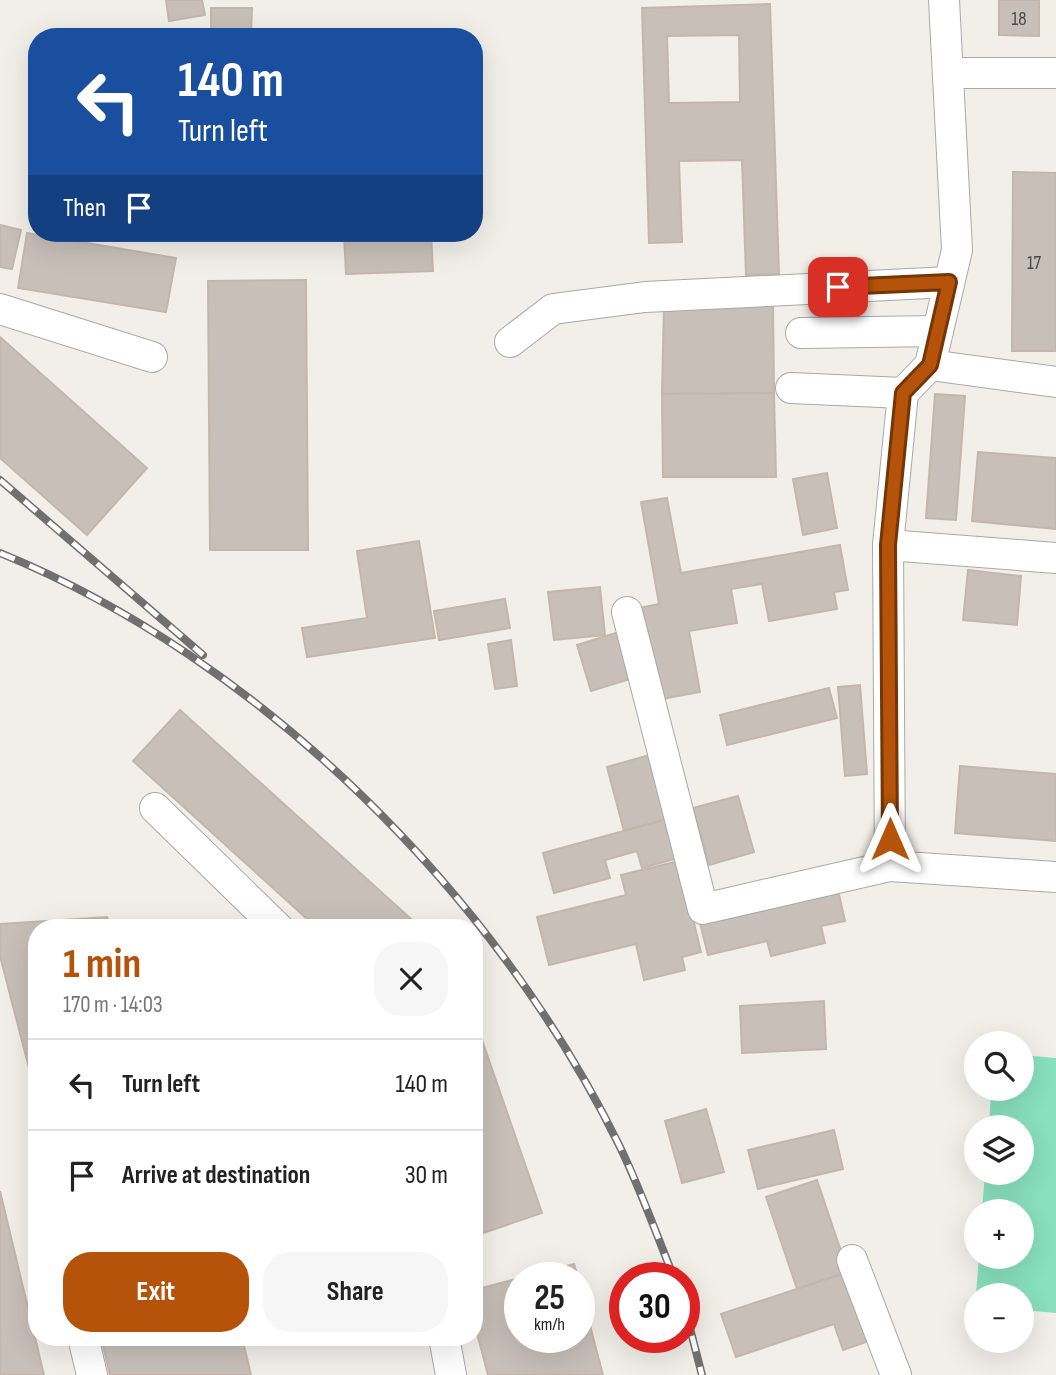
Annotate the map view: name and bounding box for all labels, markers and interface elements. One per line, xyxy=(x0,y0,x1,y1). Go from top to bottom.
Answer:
house number: 18 xyxy=(1012,8,1026,31)
text: 140 m xyxy=(178,52,284,111)
icon: left xyxy=(63,56,154,147)
text: Turn left xyxy=(178,112,268,151)
icon: arrive xyxy=(120,189,158,227)
text: Then xyxy=(63,193,106,224)
house number: 17 xyxy=(1027,252,1042,275)
pin xyxy=(808,257,868,317)
icon: arrive xyxy=(819,268,857,306)
position arrow xyxy=(853,802,927,876)
text: 1 min xyxy=(63,939,141,990)
button: close xyxy=(374,942,448,1016)
text: 170 m · 14:03 xyxy=(63,991,163,1019)
map controls xyxy=(964,1031,1034,1353)
button: search xyxy=(964,1031,1034,1101)
icon: left xyxy=(63,1066,101,1104)
text: Turn left xyxy=(122,1069,200,1100)
text: 140 m xyxy=(396,1069,448,1100)
button: layers xyxy=(964,1115,1034,1185)
icon: arrive xyxy=(63,1157,101,1195)
text: Arrive at destination xyxy=(122,1160,310,1191)
text: 30 m xyxy=(405,1160,448,1191)
button: + xyxy=(964,1199,1034,1269)
button: Exit xyxy=(63,1252,249,1332)
button: Share xyxy=(263,1252,448,1332)
speed limit sign: 30 xyxy=(609,1262,700,1353)
text: 25 xyxy=(534,1277,565,1320)
button: − xyxy=(964,1283,1034,1353)
text: km/h xyxy=(534,1314,565,1335)

